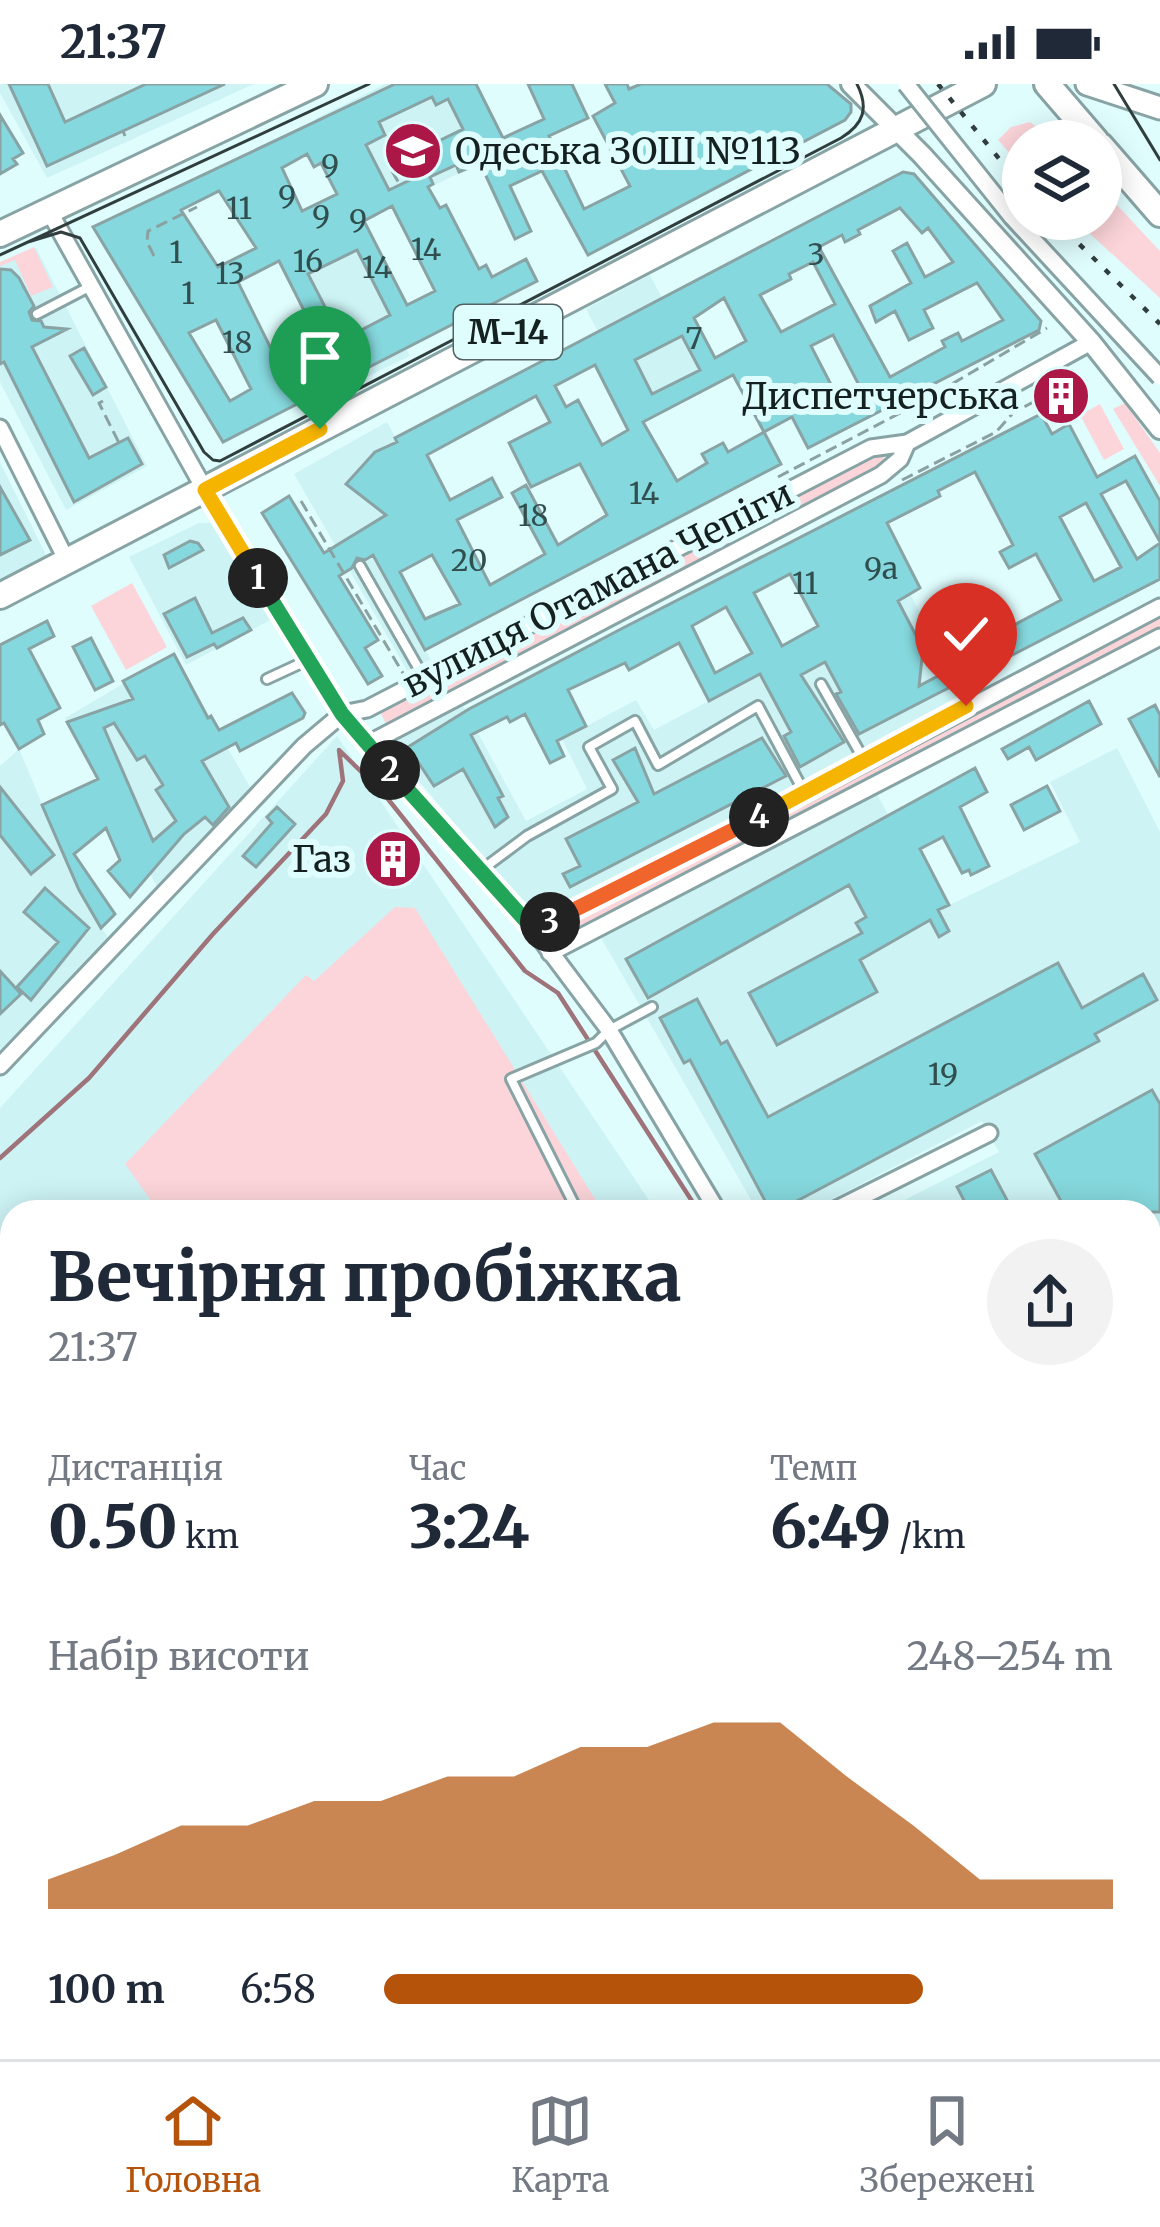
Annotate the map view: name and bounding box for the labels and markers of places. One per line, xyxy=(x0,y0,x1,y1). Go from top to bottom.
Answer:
school or university icon: Одеська ЗОШ №113 xyxy=(382,120,444,182)
place label: Одеська ЗОШ №113 xyxy=(455,129,801,174)
pin xyxy=(269,306,371,429)
building icon: Диспетчерська xyxy=(1030,365,1092,427)
place label: Диспетчерська xyxy=(742,374,1019,419)
pin: 1 xyxy=(228,548,288,608)
pin xyxy=(915,583,1017,706)
pin: 2 xyxy=(360,740,420,800)
pin: 4 xyxy=(729,787,789,847)
building icon: Газ xyxy=(362,828,424,890)
place label: Газ xyxy=(292,837,351,882)
pin: 3 xyxy=(520,892,580,952)

